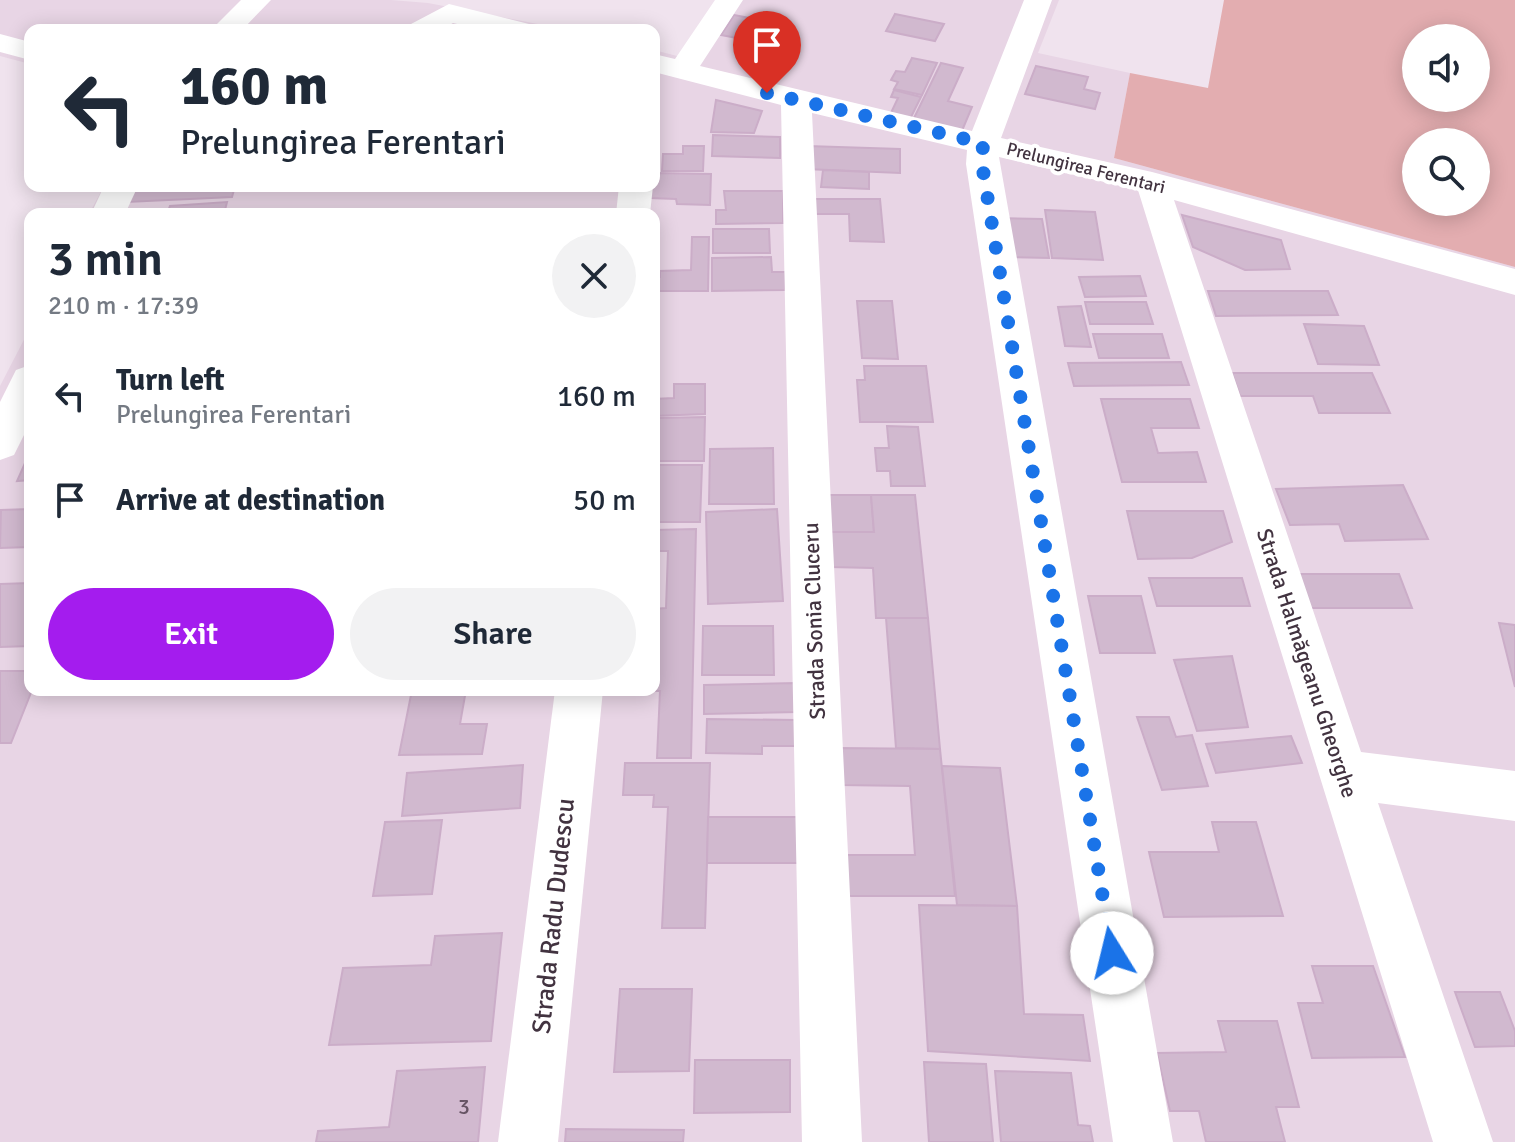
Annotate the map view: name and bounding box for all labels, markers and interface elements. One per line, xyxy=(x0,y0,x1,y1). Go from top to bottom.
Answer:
pin xyxy=(733,11,801,93)
icon: arrive xyxy=(745,23,789,67)
map controls xyxy=(1402,24,1490,216)
button: sound xyxy=(1402,24,1490,112)
text: 160 m xyxy=(180,51,328,120)
icon: left xyxy=(48,56,152,160)
text: Prelungirea Ferentari xyxy=(180,120,506,165)
button: search xyxy=(1402,128,1490,216)
street label: Prelungirea Ferentari xyxy=(1004,138,1168,198)
text: 3 min xyxy=(48,230,163,289)
button: close xyxy=(552,234,636,318)
text: 210 m · 17:39 xyxy=(48,290,199,322)
text: Turn left xyxy=(116,362,225,399)
icon: left xyxy=(48,374,92,418)
text: 160 m xyxy=(557,378,636,415)
text: Prelungirea Ferentari xyxy=(116,399,351,431)
icon: arrive xyxy=(48,478,92,522)
text: Arrive at destination xyxy=(116,482,385,519)
text: 50 m xyxy=(573,482,636,519)
street label: Strada Sonia Cluceru xyxy=(797,522,831,720)
street label: Strada Halmăgeanu Gheorghe xyxy=(1251,525,1363,801)
button: Exit xyxy=(48,588,334,680)
button: Share xyxy=(350,588,636,680)
street label: Strada Radu Dudescu xyxy=(526,797,582,1035)
position arrow xyxy=(1070,911,1154,995)
house number: 3 xyxy=(458,1093,470,1120)

